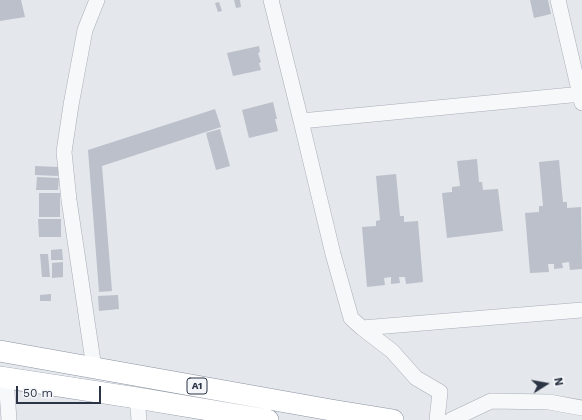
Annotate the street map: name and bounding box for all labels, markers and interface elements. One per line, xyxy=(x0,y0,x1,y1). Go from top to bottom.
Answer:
north arrow xyxy=(526,364,566,404)
text: N xyxy=(551,376,565,387)
scale bar xyxy=(18,378,103,404)
road number: A1 xyxy=(187,378,207,394)
text: 50 m xyxy=(23,386,53,400)

